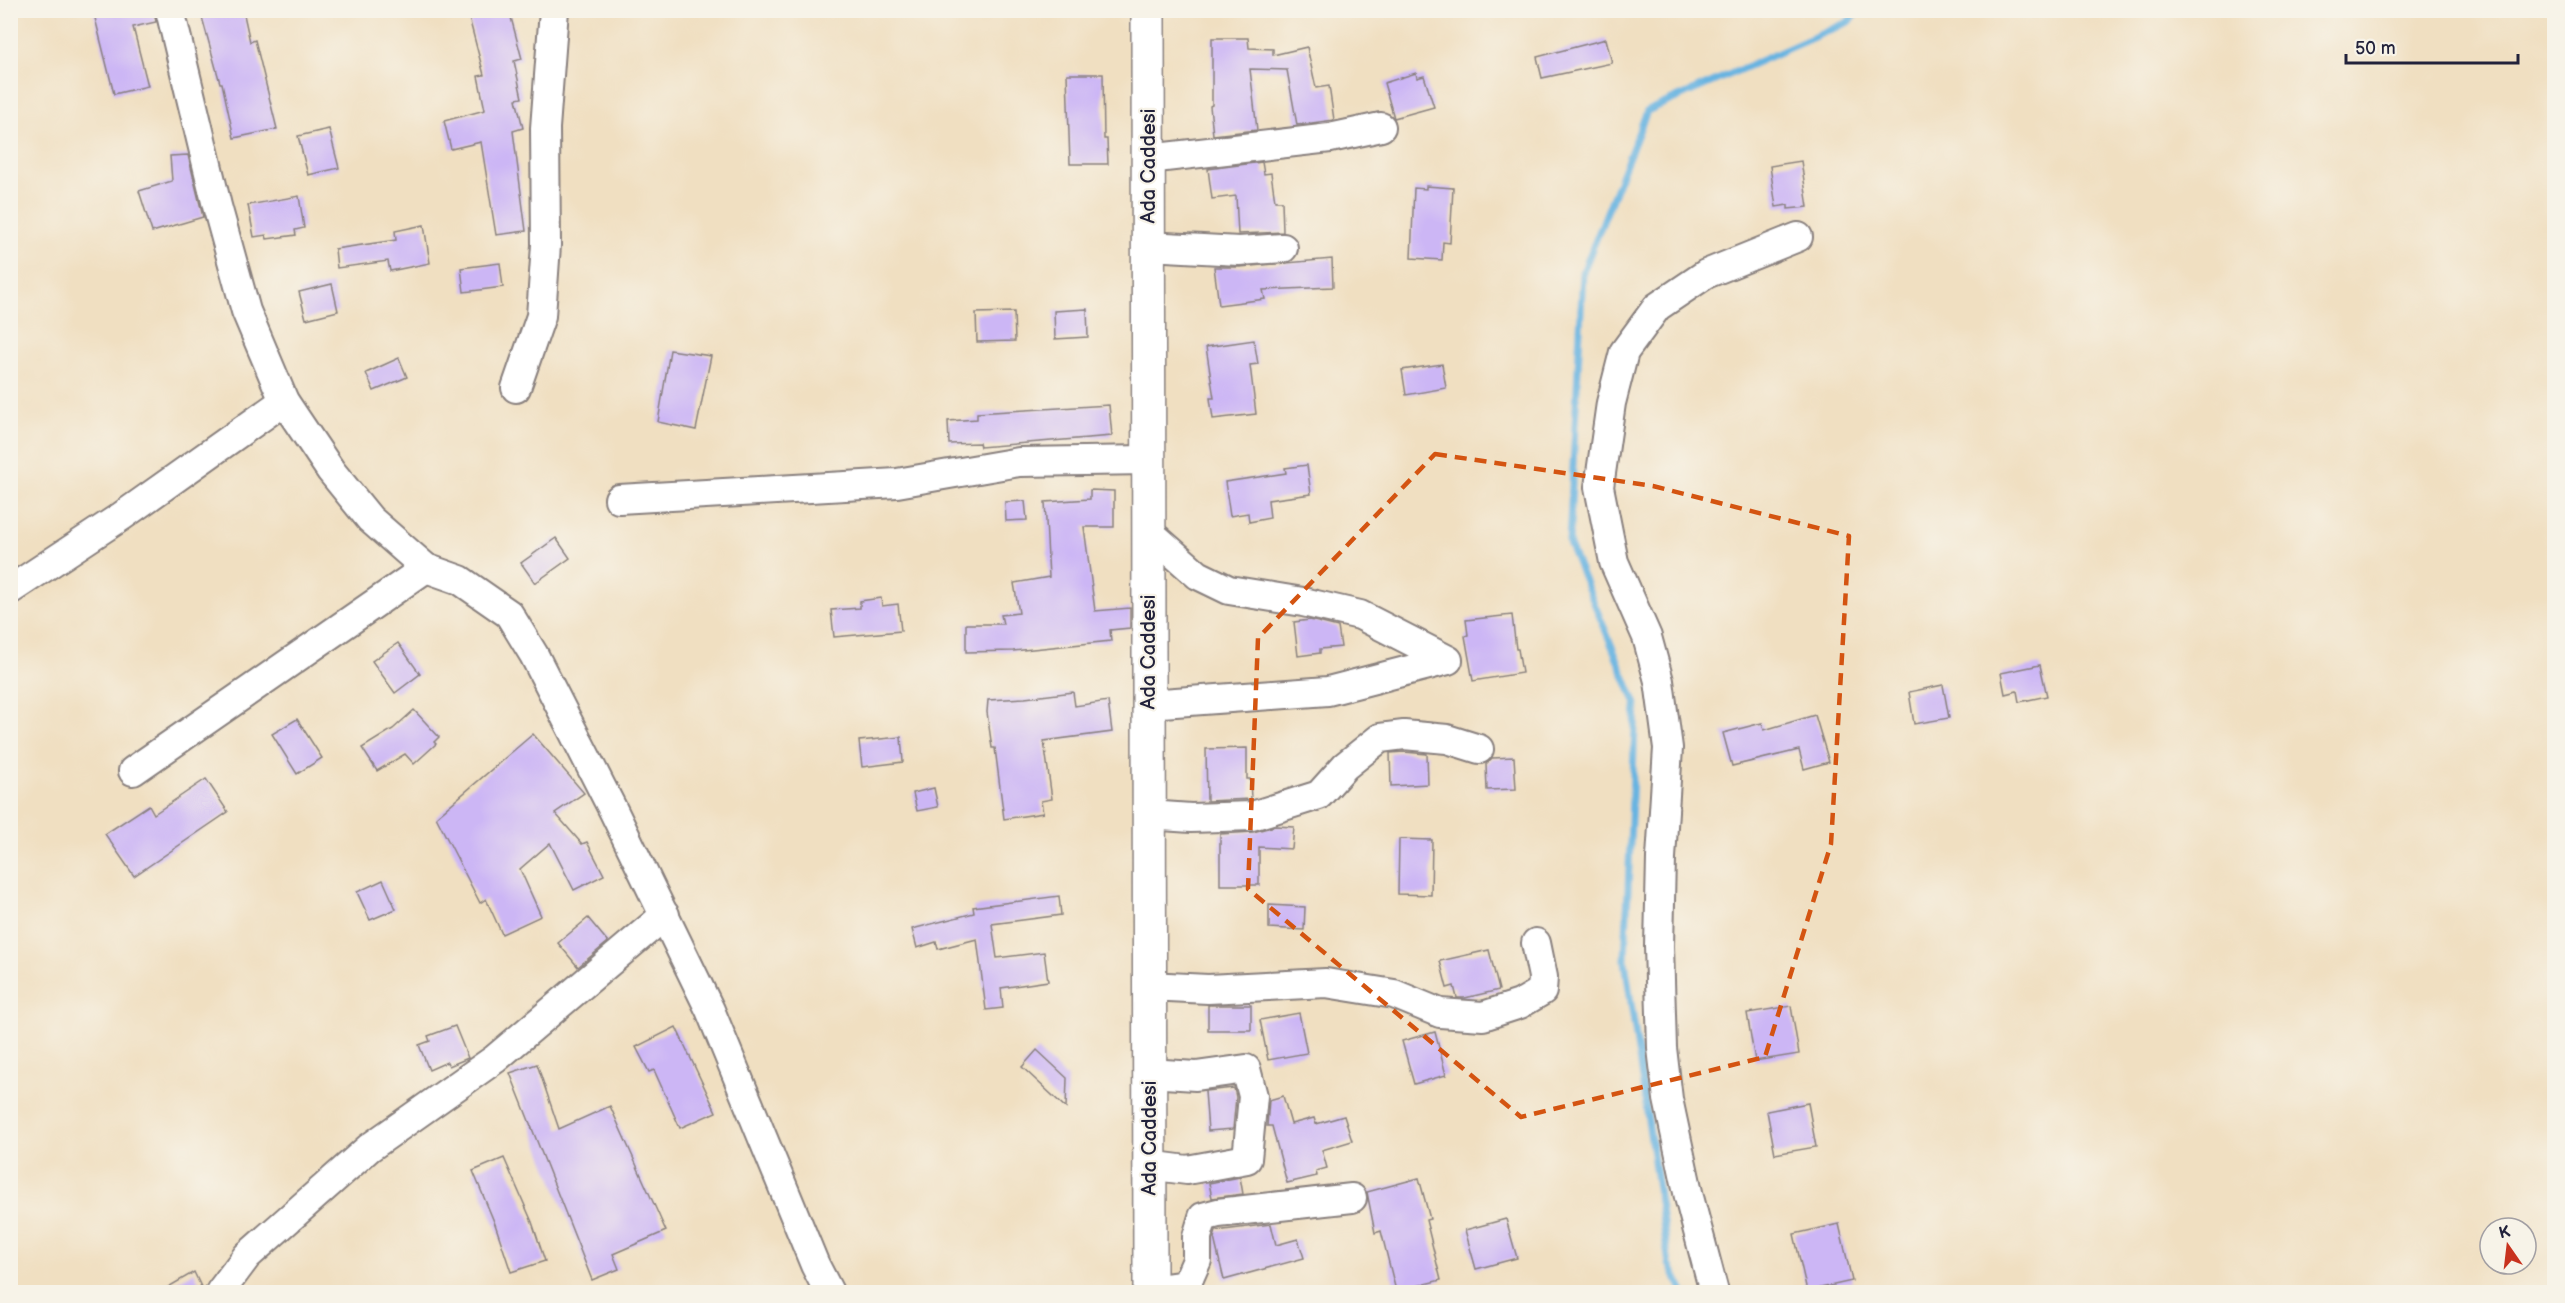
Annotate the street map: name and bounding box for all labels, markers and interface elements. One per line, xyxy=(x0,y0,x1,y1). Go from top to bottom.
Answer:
scale bar xyxy=(2346,27,2518,65)
text: 50 m xyxy=(2355,38,2396,59)
street label: Ada Caddesi xyxy=(1137,109,1161,223)
street label: Ada Caddesi xyxy=(1137,595,1161,709)
street label: Ada Caddesi xyxy=(1138,1081,1162,1195)
north arrow xyxy=(2478,1216,2538,1276)
text: K xyxy=(2497,1222,2512,1243)

